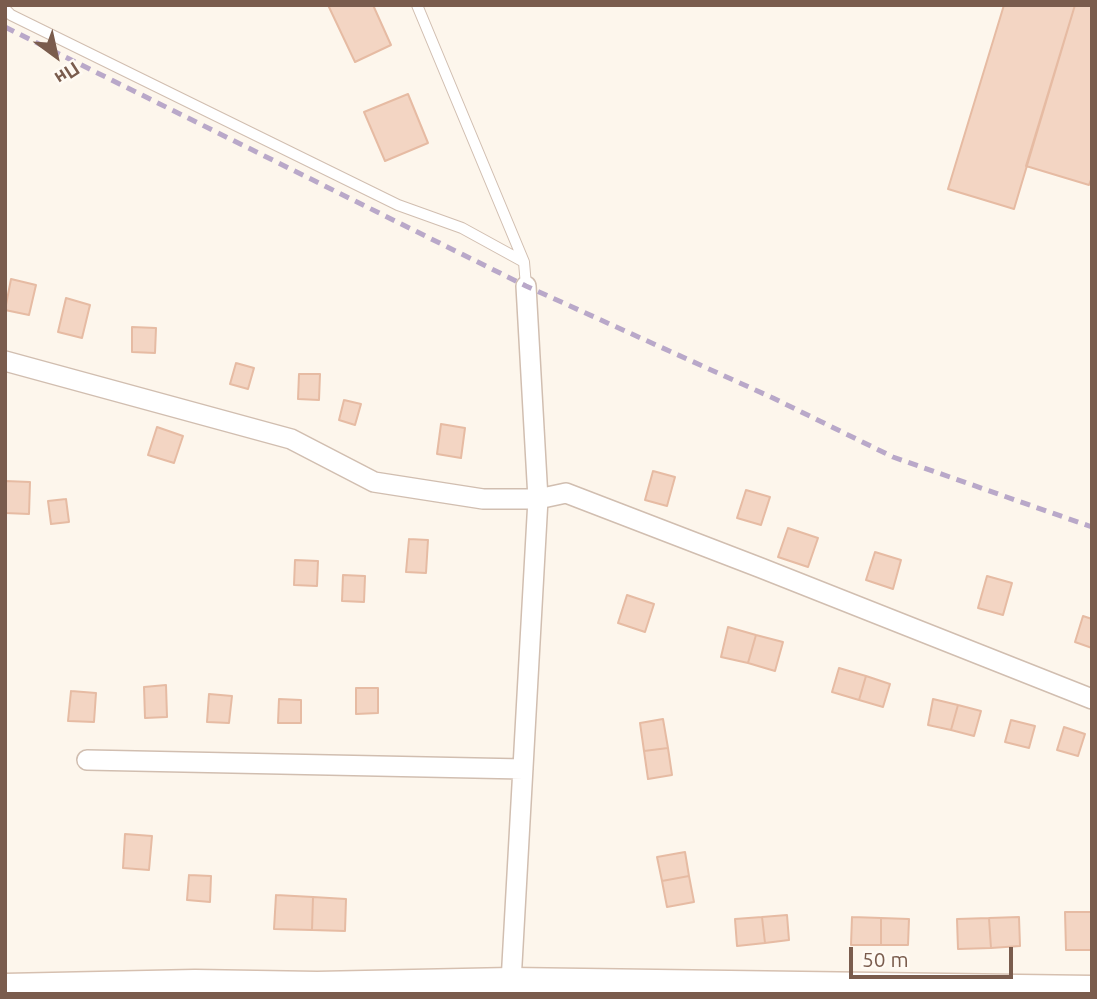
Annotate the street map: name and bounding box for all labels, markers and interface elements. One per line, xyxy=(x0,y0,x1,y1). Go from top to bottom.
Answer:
north arrow xyxy=(21,21,91,91)
text: Пн xyxy=(51,58,84,90)
scale bar xyxy=(852,932,1016,976)
text: 50 m xyxy=(862,947,909,971)

